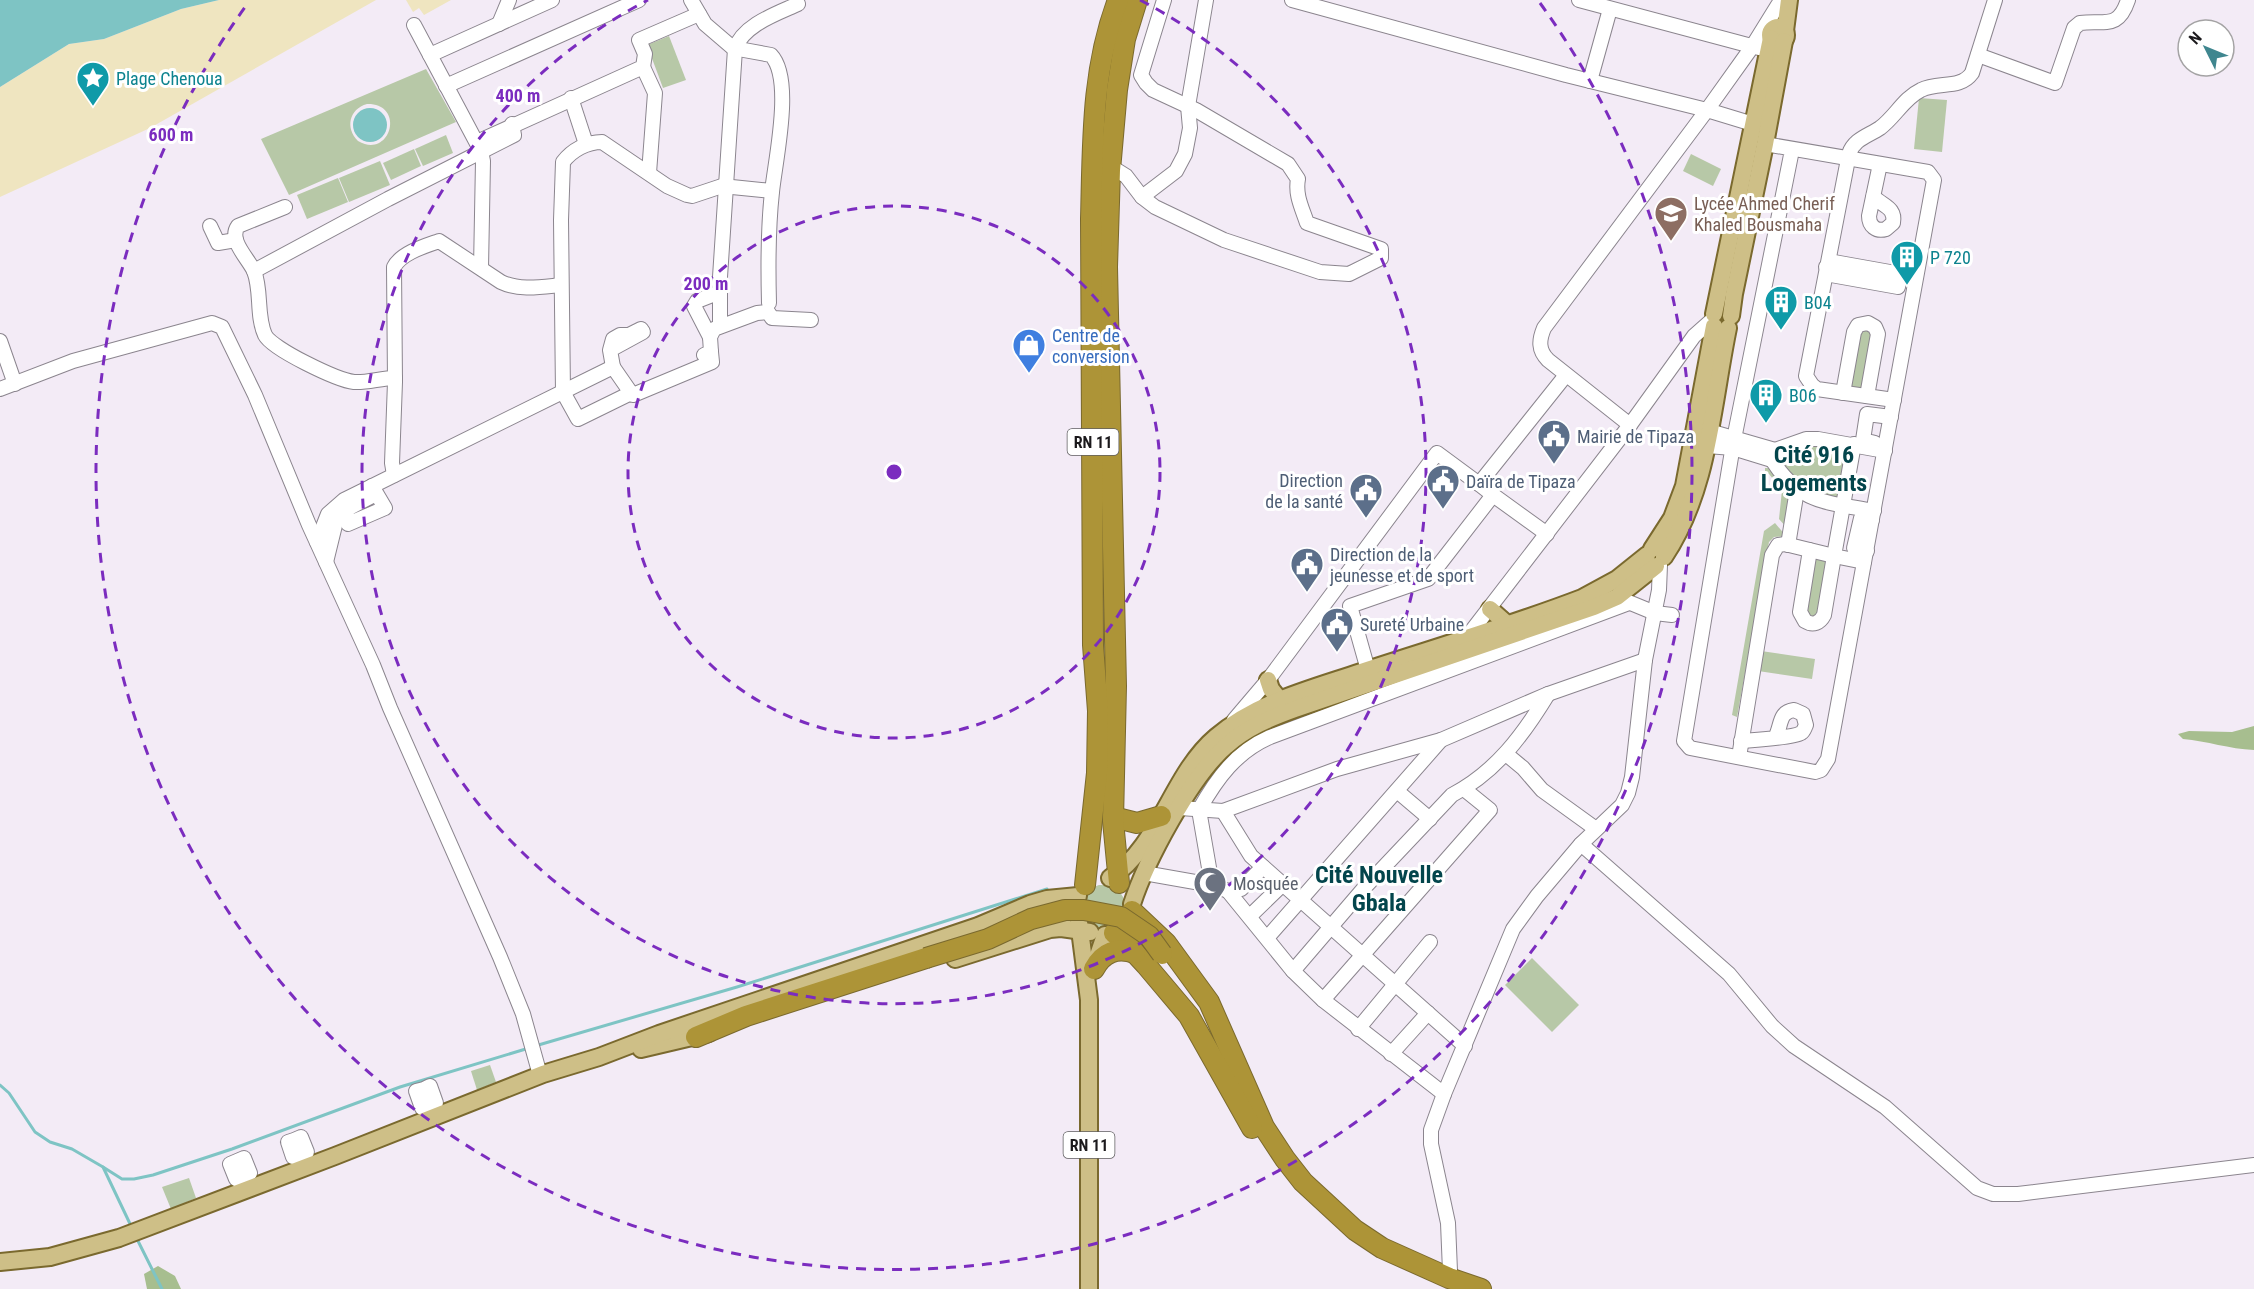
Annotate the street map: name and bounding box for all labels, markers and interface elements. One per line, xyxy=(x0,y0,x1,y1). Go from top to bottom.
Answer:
north arrow xyxy=(2176,18,2236,78)
text: N xyxy=(2185,28,2206,48)
place icon: Plage Chenoua xyxy=(75,60,111,107)
place label: Plage Chenoua xyxy=(116,68,223,89)
text: 400 m xyxy=(496,85,540,106)
text: 600 m xyxy=(149,124,193,145)
place label: Lycée Ahmed Cherif Khaled Bousmaha xyxy=(1694,193,1835,235)
school or university icon: Lycée Ahmed Cherif Khaled Bousmaha xyxy=(1653,195,1689,242)
building icon: P 720 xyxy=(1889,239,1925,286)
place label: P 720 xyxy=(1930,247,1971,268)
text: 200 m xyxy=(684,273,728,294)
building icon: B04 xyxy=(1763,284,1799,331)
place label: B04 xyxy=(1804,292,1832,313)
place label: Centre de conversion xyxy=(1052,325,1130,367)
shop icon: Centre de conversion xyxy=(1011,327,1047,374)
building icon: B06 xyxy=(1748,377,1784,424)
place label: B06 xyxy=(1789,385,1817,406)
public building icon: Mairie de Tipaza xyxy=(1536,418,1572,465)
place label: Mairie de Tipaza xyxy=(1577,426,1694,447)
road number: RN 11 xyxy=(1068,429,1118,455)
district label: Cité 916 Logements xyxy=(1761,441,1867,497)
centre of rings xyxy=(884,462,904,482)
public building icon: Daïra de Tipaza xyxy=(1425,463,1461,510)
place label: Direction de la santé xyxy=(1265,470,1343,512)
place label: Daïra de Tipaza xyxy=(1466,471,1576,492)
public building icon: Direction de la santé xyxy=(1348,472,1384,519)
place label: Direction de la jeunesse et de sport xyxy=(1329,544,1474,586)
public building icon: Direction de la jeunesse et de sport xyxy=(1289,546,1325,593)
public building icon: Sureté Urbaine xyxy=(1319,606,1355,653)
place label: Sureté Urbaine xyxy=(1360,614,1464,635)
district label: Cité Nouvelle Gbala xyxy=(1315,861,1443,917)
mosque icon: Mosquée xyxy=(1192,865,1228,912)
place label: Mosquée xyxy=(1233,873,1298,894)
road number: RN 11 xyxy=(1064,1132,1114,1158)

